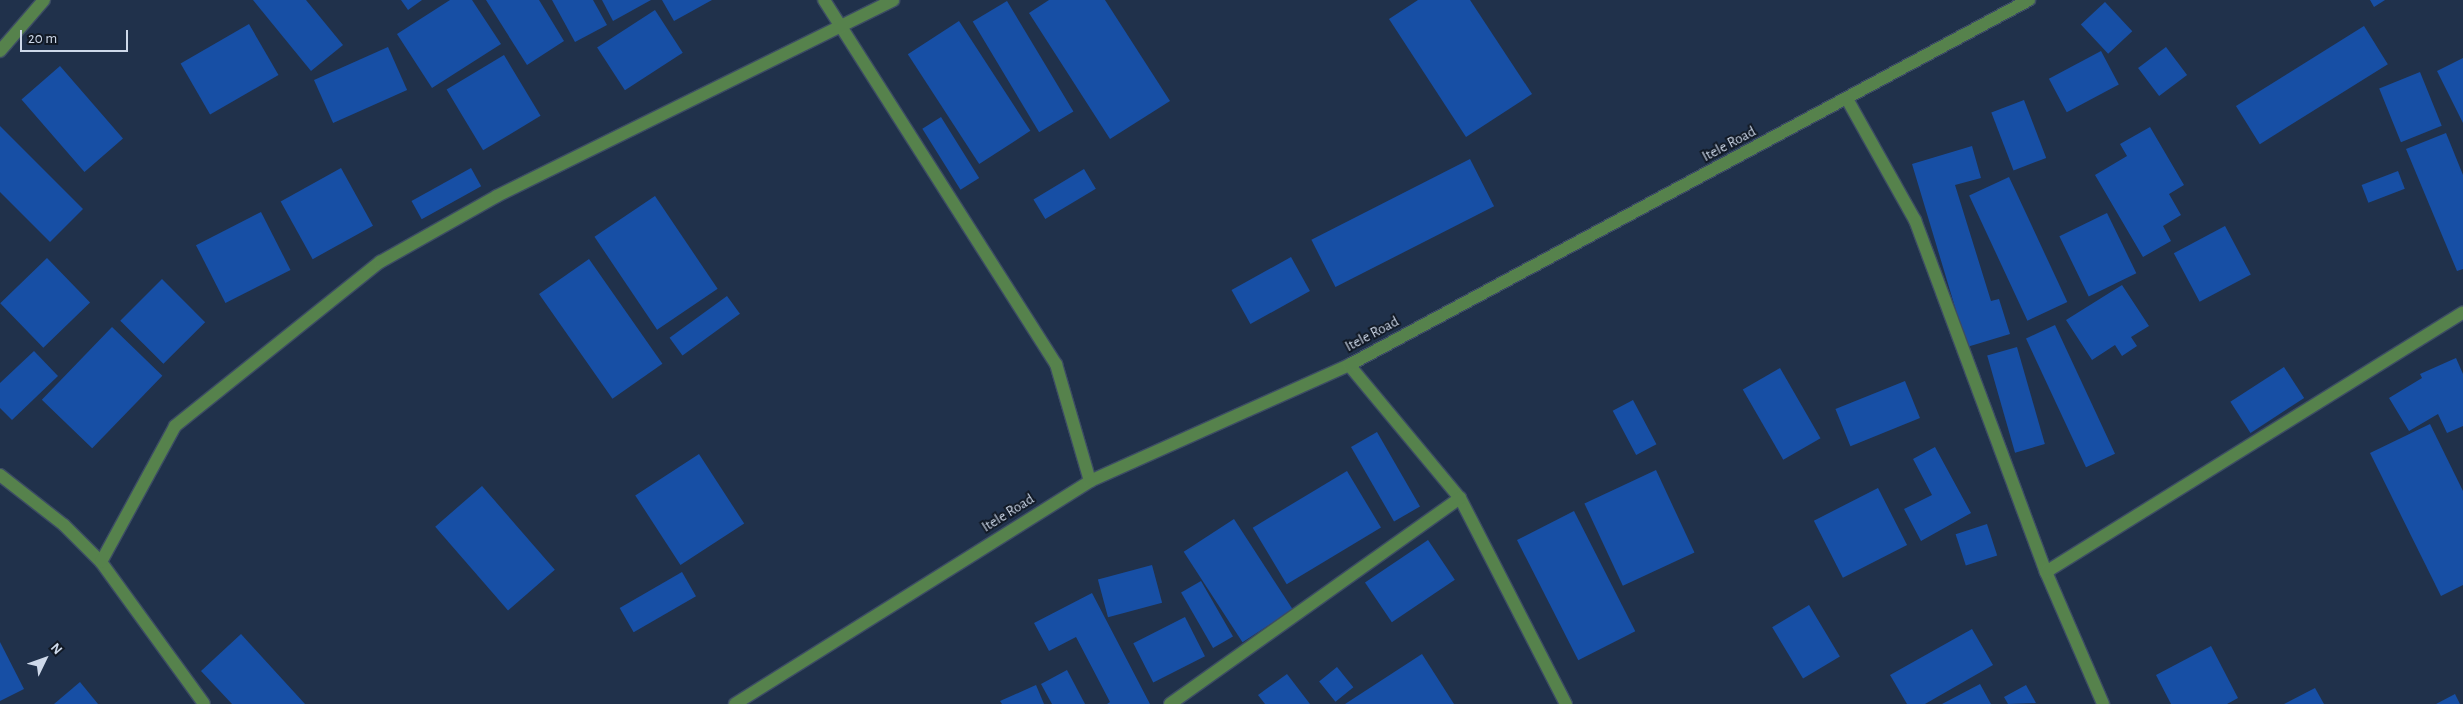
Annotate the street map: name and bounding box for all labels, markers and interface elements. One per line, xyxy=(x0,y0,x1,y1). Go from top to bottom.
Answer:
scale bar xyxy=(22,20,130,52)
text: 20 m xyxy=(28,31,57,46)
street label: Itele Road xyxy=(1699,122,1759,166)
street label: Itele Road xyxy=(1342,312,1402,356)
street label: Itele Road xyxy=(979,490,1037,536)
north arrow xyxy=(20,634,70,684)
text: N xyxy=(48,641,65,657)

